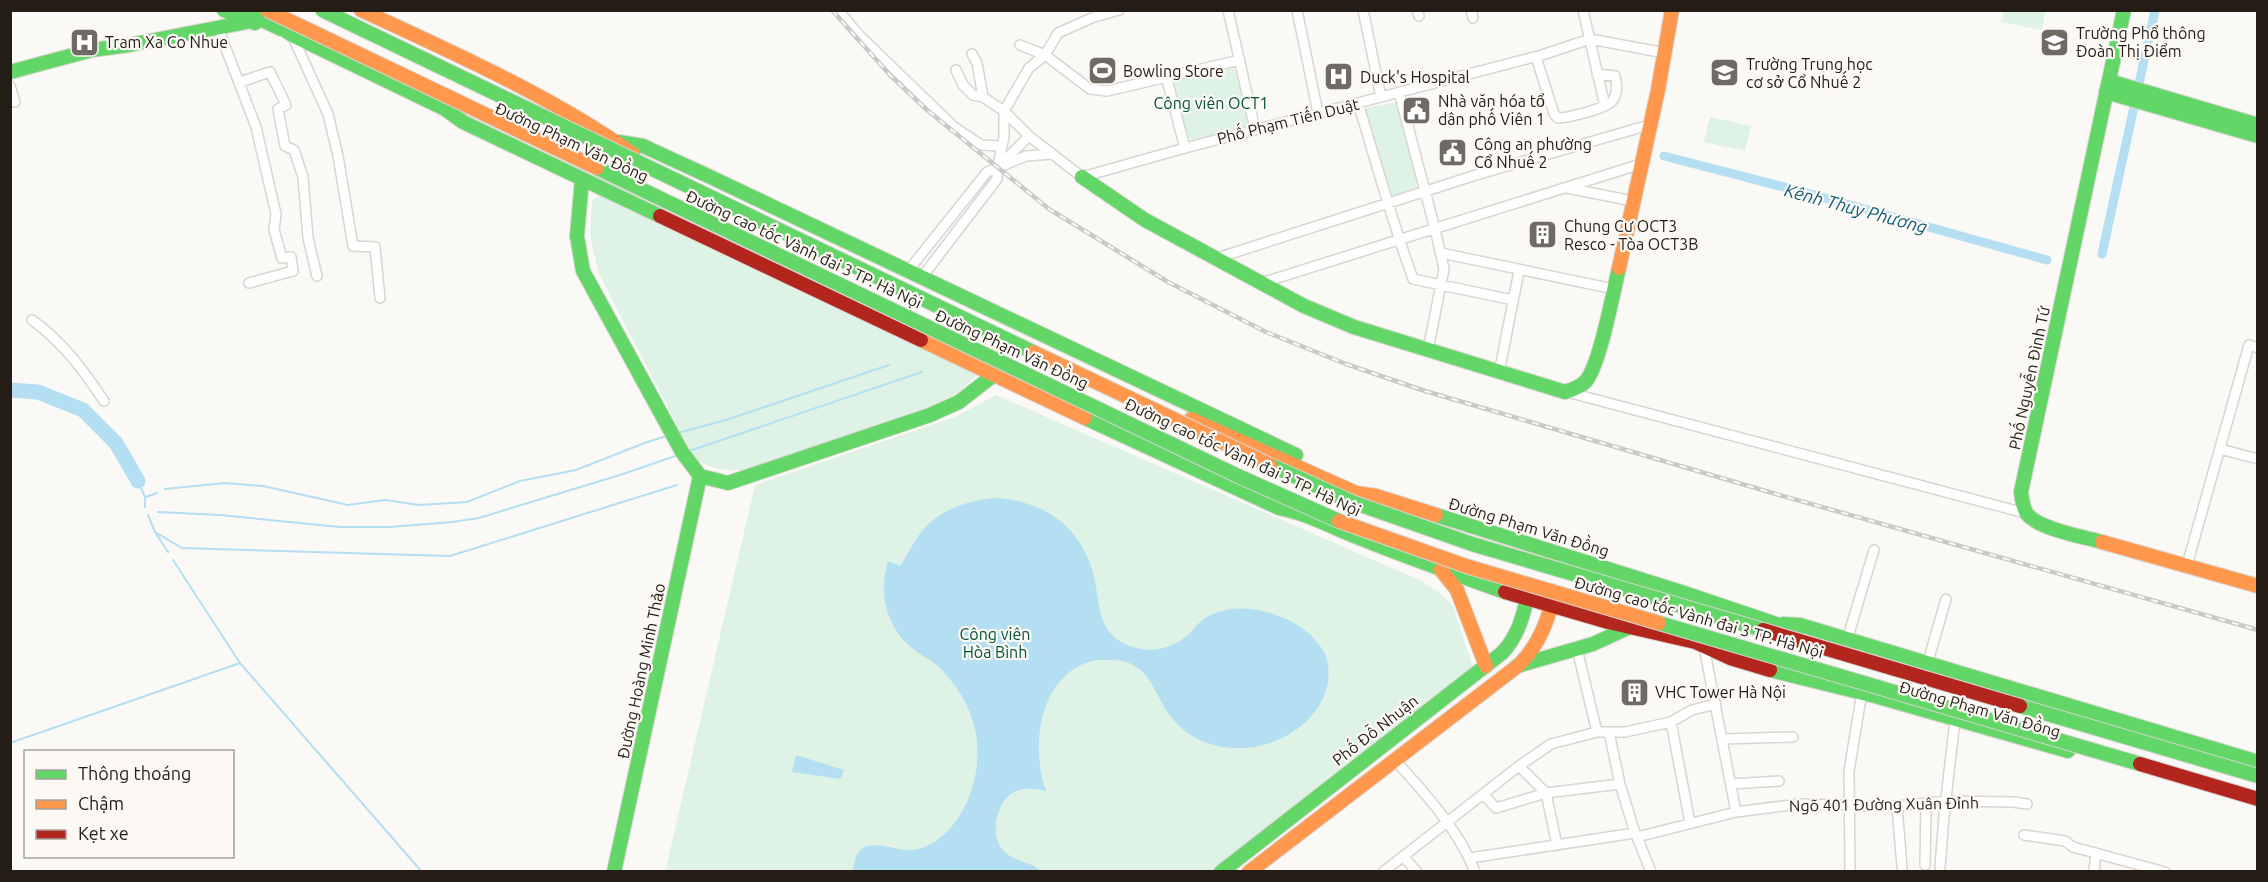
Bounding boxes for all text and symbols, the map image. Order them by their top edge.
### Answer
place label: Trường Phổ thông Đoàn Thị Điểm [2076,24,2206,60]
hospital icon: Tram Xa Co Nhue [68,26,100,58]
school or university icon: Trường Phổ thông Đoàn Thị Điểm [2039,26,2071,58]
place label: Tram Xa Co Nhue [105,33,228,51]
sports icon: Bowling Store [1086,55,1118,87]
place label: Trường Trung học cơ sở Cổ Nhuế 2 [1746,55,1873,91]
school or university icon: Trường Trung học cơ sở Cổ Nhuế 2 [1709,57,1741,89]
hospital icon: Duck's Hospital [1323,61,1355,93]
place label: Bowling Store [1123,62,1224,80]
place label: Duck's Hospital [1360,68,1470,86]
street label: Phố Phạm Tiến Duật [1214,92,1362,147]
place label: Nhà văn hóa tổ dân phố Viên 1 [1438,92,1545,128]
park label: Công viên OCT1 [1154,94,1268,112]
public building icon: Nhà văn hóa tổ dân phố Viên 1 [1401,94,1433,126]
street label: Đường Phạm Văn Đồng [493,96,653,185]
place label: Công an phường Cổ Nhuế 2 [1474,135,1592,171]
public building icon: Công an phường Cổ Nhuế 2 [1437,137,1469,169]
water label: Kênh Thuỵ Phương [1782,179,1930,237]
street label: Đường cao tốc Vành đai 3 TP. Hà Nội [683,184,926,312]
place label: Chung Cư OCT3 Resco - Tòa OCT3B [1564,217,1698,253]
building icon: Chung Cư OCT3 Resco - Tòa OCT3B [1527,219,1559,251]
street label: Đường Phạm Văn Đồng [933,303,1093,392]
street label: Phố Nguyễn Đình Tứ [2002,304,2053,451]
street label: Đường cao tốc Vành đai 3 TP. Hà Nội [1122,392,1365,520]
street label: Đường Phạm Văn Đồng [1447,491,1612,560]
street label: Đường cao tốc Vành đai 3 TP. Hà Nội [1572,570,1826,661]
street label: Đường Hoàng Minh Thảo [614,582,668,760]
park label: Công viên Hòa Bình [960,625,1030,661]
street label: Đường Phạm Văn Đồng [1897,675,2064,741]
building icon: VHC Tower Hà Nội [1618,676,1650,708]
place label: VHC Tower Hà Nội [1655,683,1786,701]
street label: Phố Đỗ Nhuận [1327,689,1421,769]
legend [24,750,234,858]
text: Thông thoáng [78,763,191,783]
text: Chậm [78,793,124,813]
street label: Ngõ 401 Đường Xuân Đỉnh [1789,793,1979,815]
text: Kẹt xe [78,823,129,843]

